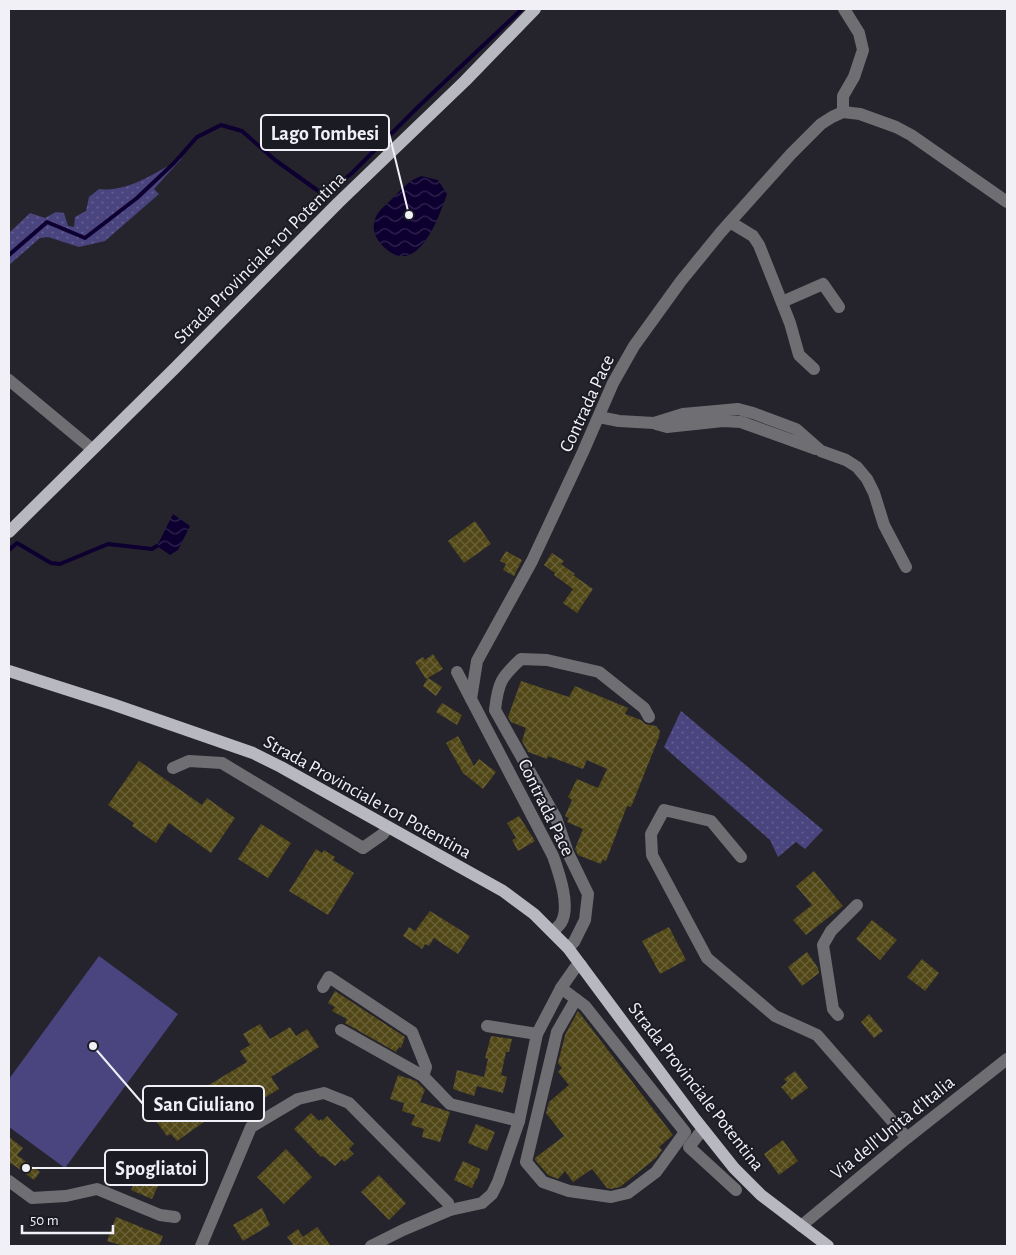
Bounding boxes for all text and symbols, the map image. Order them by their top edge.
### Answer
callout: Lago Tombesi [261,115,389,150]
text: Lago Tombesi [271,124,379,144]
street label: Strada Provinciale 101 Potentina [171,168,350,348]
street label: Contrada Pace [557,352,618,455]
street label: Strada Provinciale 101 Potentina [260,732,475,863]
street label: Contrada Pace [514,756,577,859]
street label: Strada Provinciale Potentina [624,999,767,1175]
street label: Via dell'Unità d'Italia [827,1072,959,1184]
callout: San Giuliano [143,1086,264,1121]
text: San Giuliano [154,1095,255,1115]
callout: Spogliatoi [105,1150,207,1185]
text: Spogliatoi [115,1159,197,1179]
scale bar [22,1202,114,1234]
text: 50 m [30,1213,59,1228]

